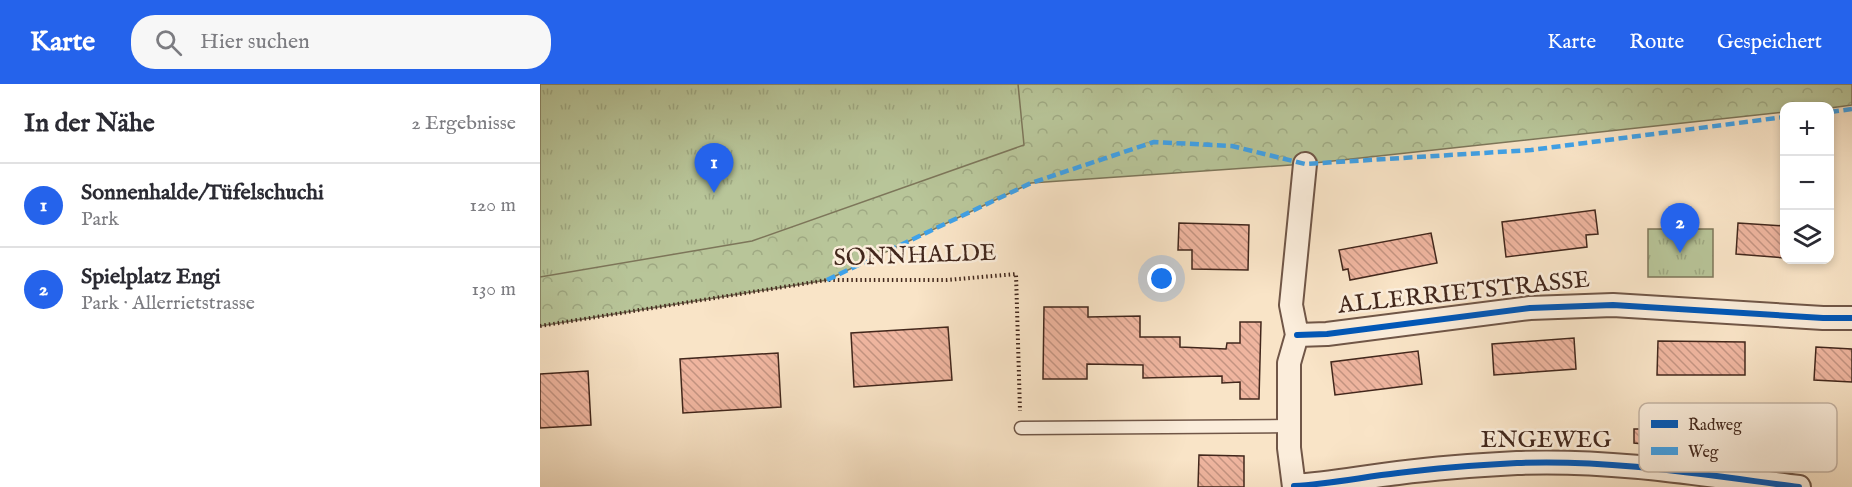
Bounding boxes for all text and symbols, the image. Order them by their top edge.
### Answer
search box [131,15,551,69]
text: Karte [30,25,95,60]
icon: search [152,26,185,59]
text: Hier suchen [200,28,310,56]
text: Karte [1547,29,1596,56]
text: Route [1629,29,1684,56]
text: Gespeichert [1717,29,1822,56]
map controls [1780,102,1834,264]
button: + [1780,102,1834,156]
text: In der Nähe [24,107,155,140]
text: 2 Ergebnisse [411,111,516,136]
pin: 1 [694,144,734,193]
button: − [1780,156,1834,210]
text: Sonnenhalde/Tüfelschuchi [81,179,324,207]
text: 1 [40,193,47,218]
text: 120 m [470,193,516,218]
pin: 2 [1660,204,1700,253]
text: Park [81,207,119,232]
button: layers [1780,210,1834,264]
street label: SONNHALDE [833,238,997,274]
text: Spielplatz Engi [81,263,221,291]
your location [1147,264,1176,293]
street label: ALLERRIETSTRASSE [1336,264,1591,322]
text: 2 [39,277,48,302]
text: 130 m [471,277,516,302]
text: Park · Allerrietstrasse [81,291,255,316]
legend [1639,403,1837,472]
text: Radweg [1688,416,1742,436]
street label: ENGEWEG [1480,425,1612,456]
text: Weg [1688,443,1719,463]

